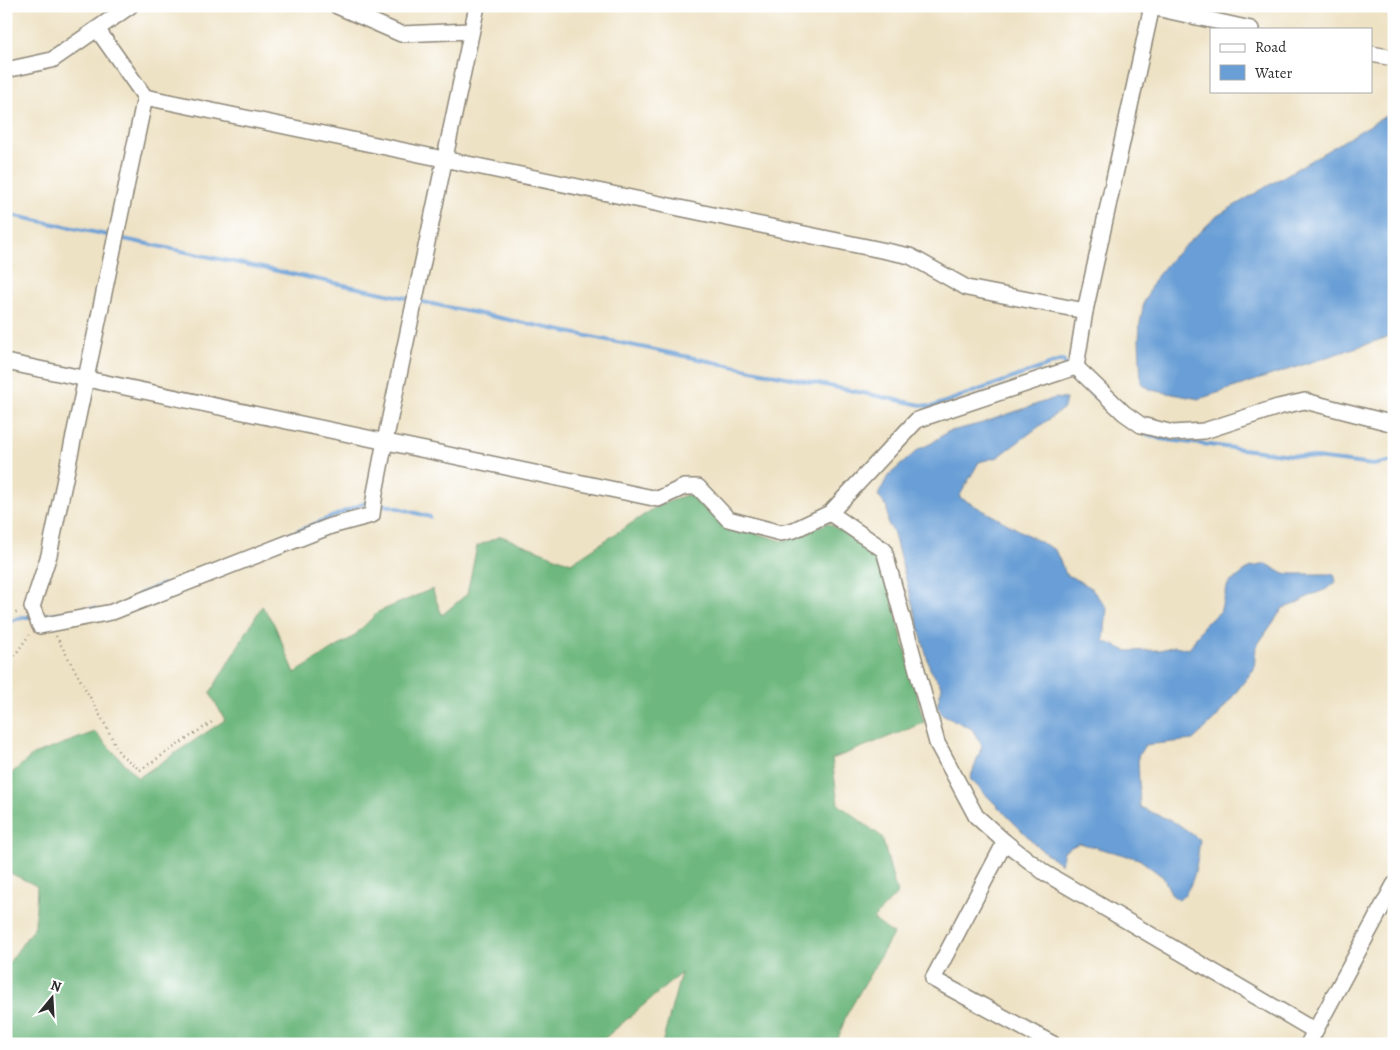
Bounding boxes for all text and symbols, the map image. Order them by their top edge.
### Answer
legend [1210,28,1372,92]
text: Road [1255,37,1287,57]
text: Water [1254,63,1292,83]
north arrow [28,972,78,1022]
text: N [48,976,64,997]

